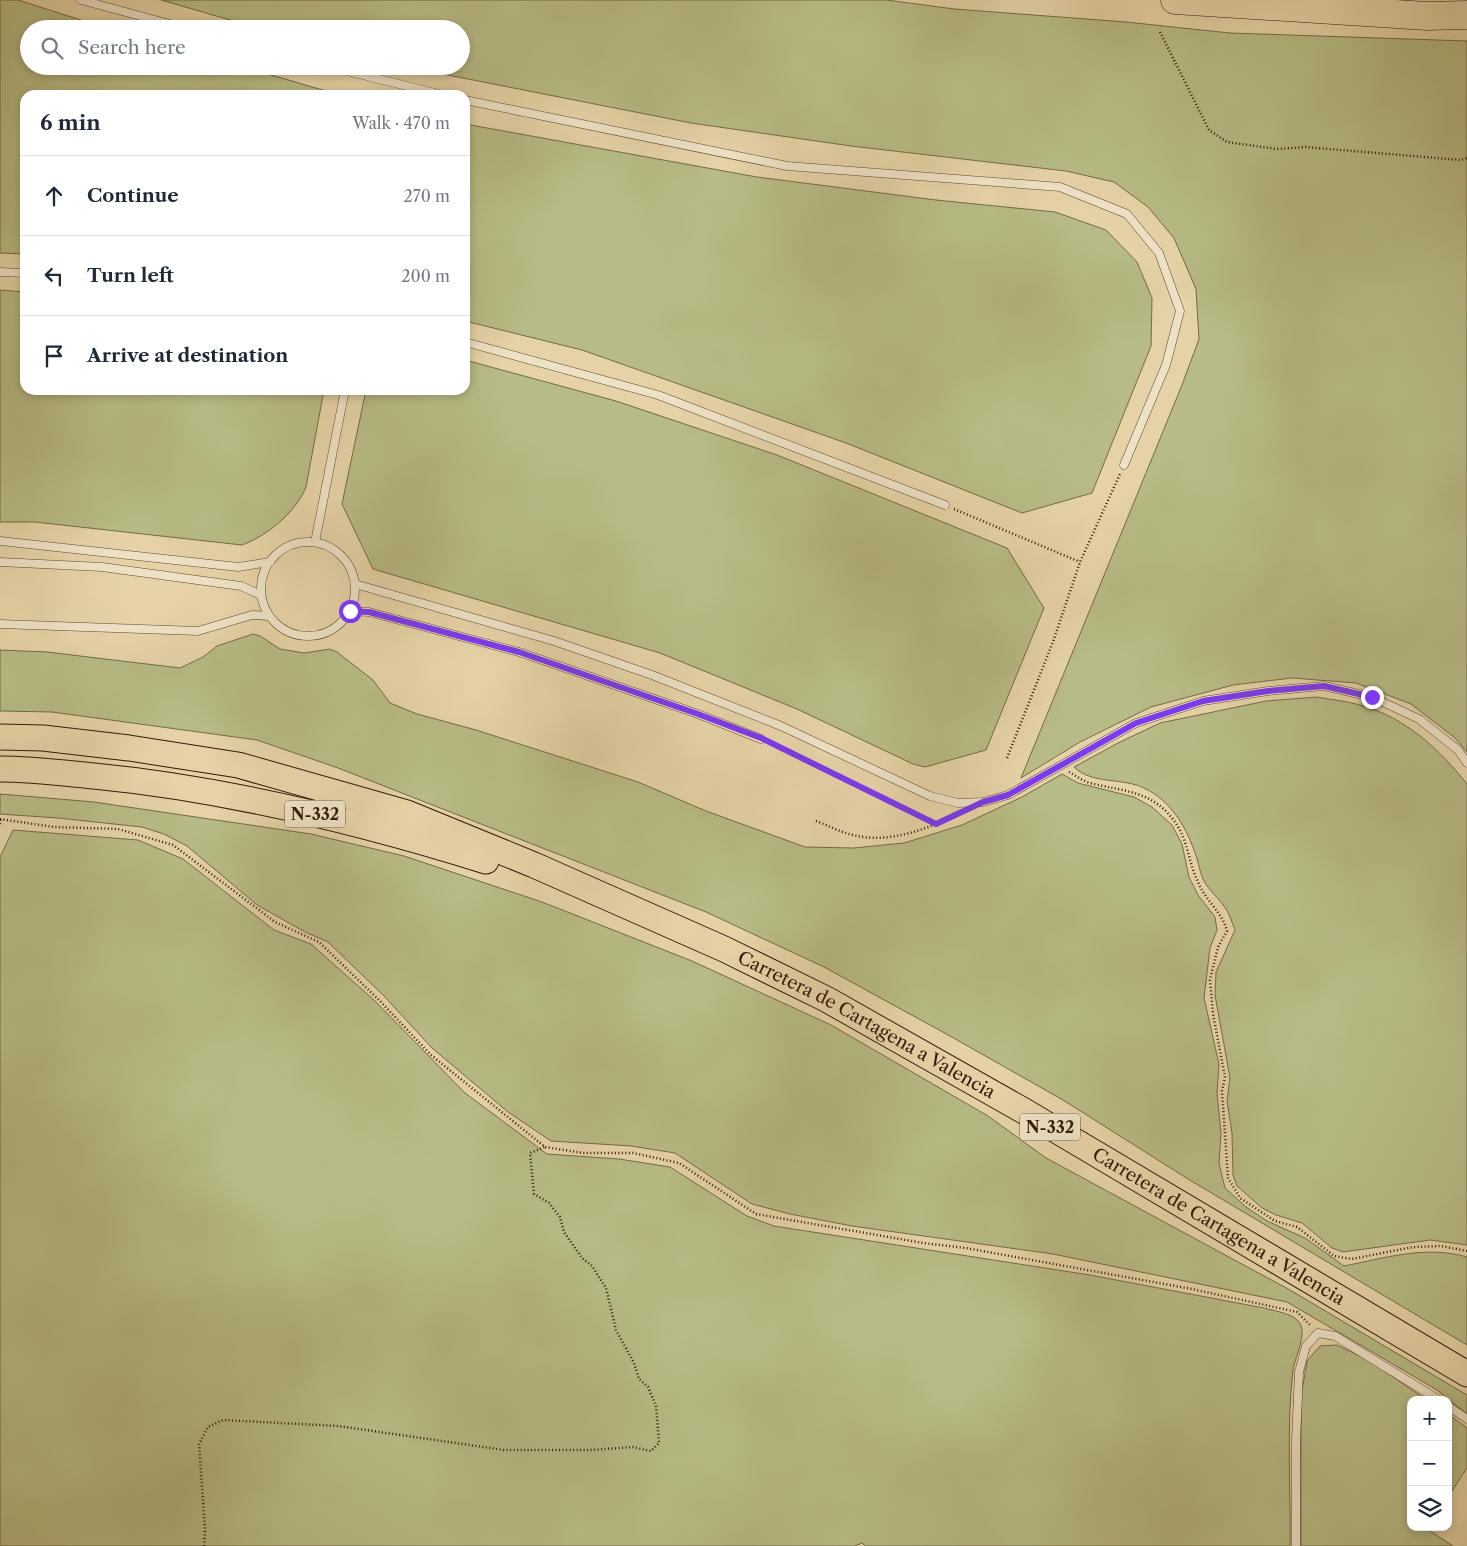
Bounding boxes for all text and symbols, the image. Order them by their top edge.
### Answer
search box [20,20,470,75]
icon: search [38,34,66,62]
text: Search here [78,36,186,59]
text: 6 min [40,110,101,135]
text: Walk · 470 m [352,113,450,133]
icon: ahead [40,182,68,210]
text: Continue [87,184,179,207]
text: 270 m [404,186,450,206]
icon: left [40,262,68,290]
text: Turn left [87,264,174,287]
text: 200 m [401,266,450,286]
icon: arrive [40,342,68,370]
text: Arrive at destination [87,344,288,367]
route start [339,600,362,623]
route end [1361,686,1384,709]
road number: N-332 [285,801,345,828]
street label: Carretera de Cartagena a Valencia [734,946,999,1104]
road number: N-332 [1020,1114,1080,1140]
street label: Carretera de Cartagena a Valencia [1089,1143,1349,1310]
map controls [1407,1396,1452,1531]
button: + [1407,1396,1452,1441]
button: − [1407,1441,1452,1486]
button: layers [1407,1486,1452,1531]

